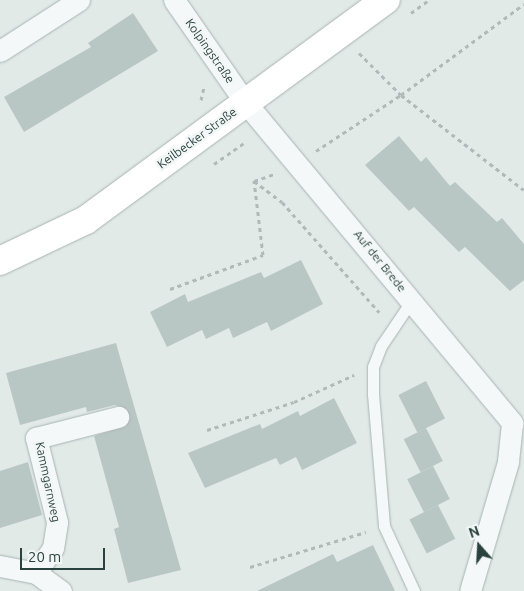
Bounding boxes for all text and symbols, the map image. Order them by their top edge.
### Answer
street label: Kolpingstraße [182,16,238,86]
street label: Keilbecker Straße [155,104,239,172]
street label: Auf der Brede [351,227,409,295]
street label: Kammgarnweg [32,441,64,523]
north arrow [454,521,504,571]
text: N [467,523,482,541]
scale bar [22,538,108,570]
text: 20 m [28,548,61,565]

